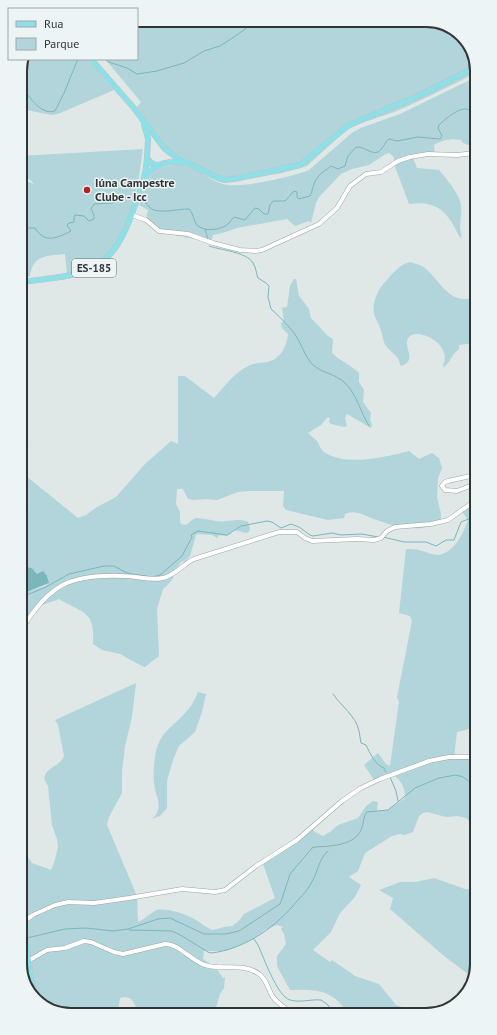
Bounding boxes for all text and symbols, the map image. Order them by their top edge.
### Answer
legend [8,8,138,60]
text: Rua [44,16,63,31]
text: Parque [44,36,79,51]
place label: Iúna Campestre Clube - Icc [95,175,175,204]
marker: Iúna Campestre Clube - Icc [82,185,92,195]
road number: ES-185 [72,259,116,277]

